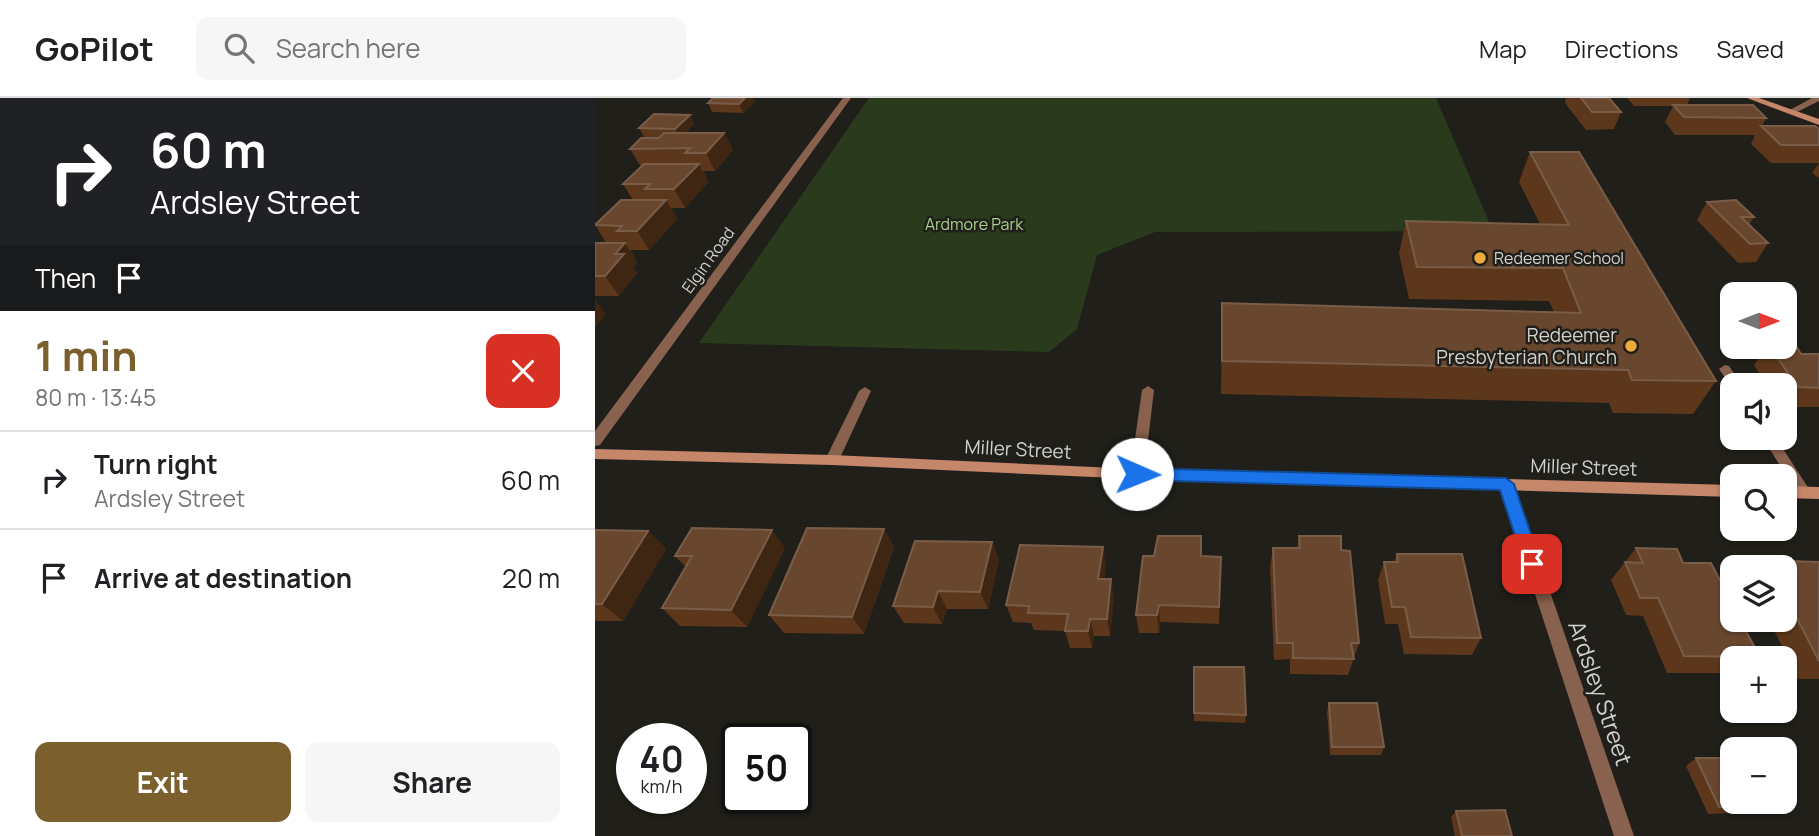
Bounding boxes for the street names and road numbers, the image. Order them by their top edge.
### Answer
street label: Elgin Road [677,223,739,297]
street label: Miller Street [964,433,1072,465]
street label: Miller Street [1530,452,1638,482]
street label: Ardsley Street [1561,616,1641,769]

